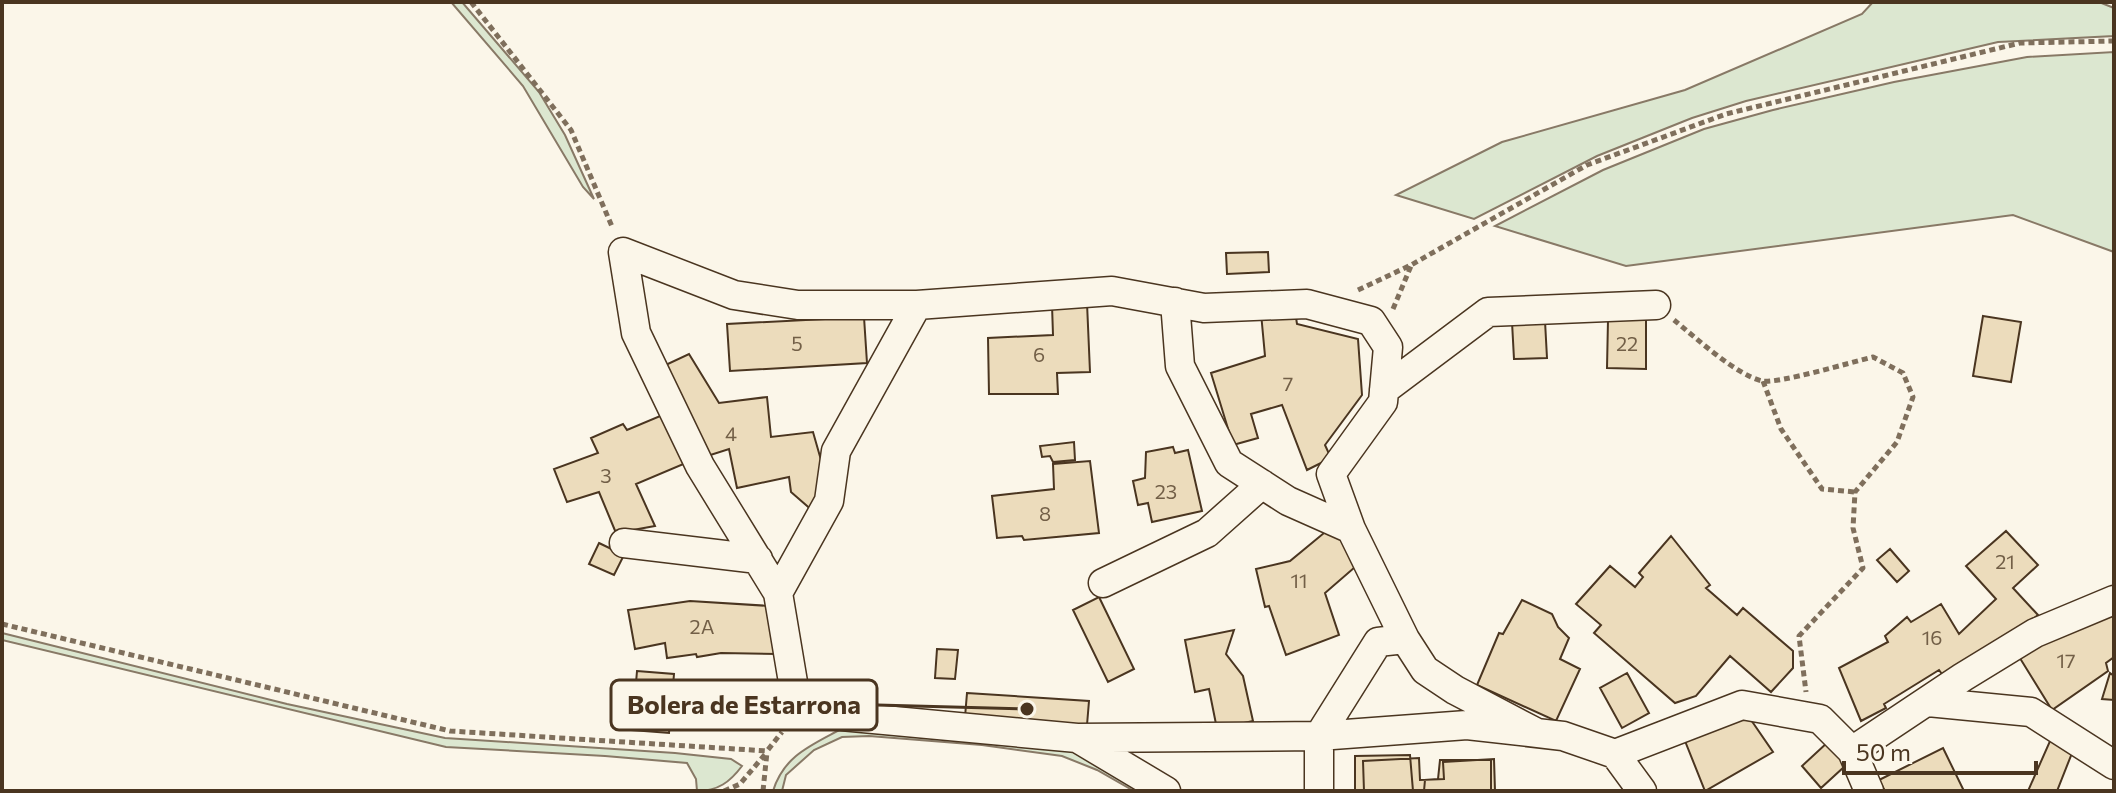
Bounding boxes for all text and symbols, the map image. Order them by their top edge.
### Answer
house number: 5 [791,331,803,355]
house number: 22 [1616,331,1638,355]
house number: 6 [1033,342,1045,366]
house number: 7 [1283,371,1293,395]
house number: 4 [725,421,737,445]
house number: 3 [600,463,612,487]
house number: 23 [1155,479,1177,503]
house number: 8 [1039,501,1051,525]
house number: 21 [1995,549,2015,573]
house number: 11 [1290,568,1308,592]
house number: 2A [690,614,715,638]
house number: 16 [1922,625,1942,649]
house number: 17 [2056,648,2076,672]
callout: Bolera de Estarrona [611,680,877,730]
text: Bolera de Estarrona [627,688,861,719]
scale bar [1844,725,2036,775]
text: 50 m [1856,737,1911,766]

